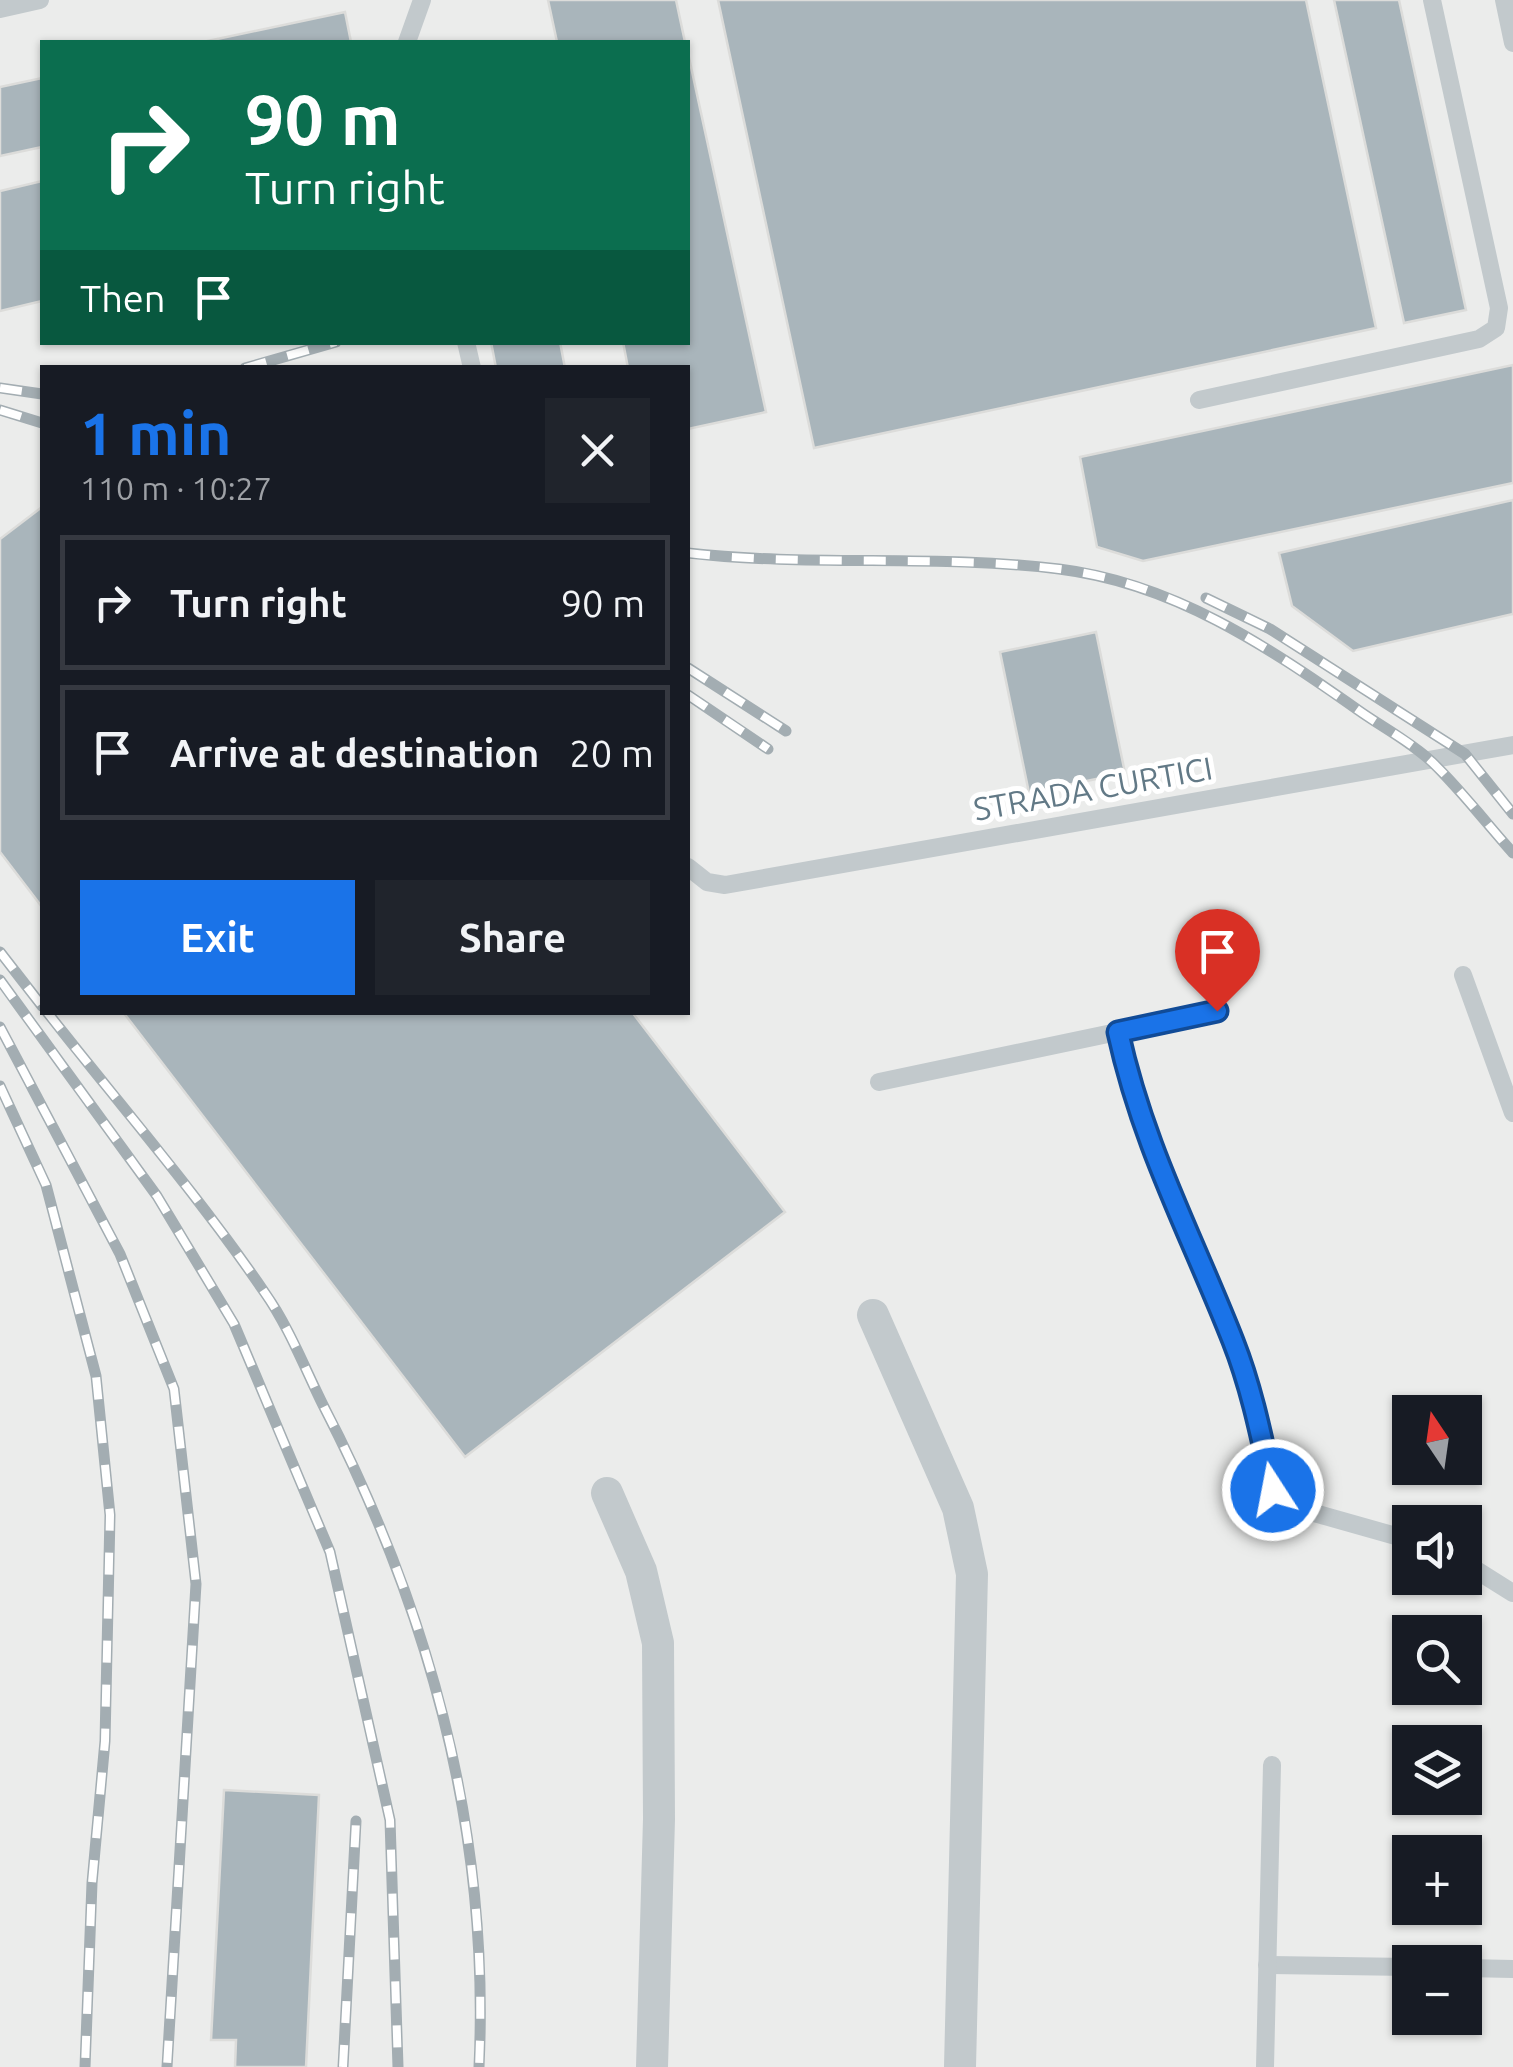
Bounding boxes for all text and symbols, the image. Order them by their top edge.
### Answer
icon: right [80,80,210,210]
text: 90 m [245,80,401,158]
text: Turn right [245,162,445,213]
icon: arrive [186,270,241,325]
text: Then [80,277,166,319]
button: close [545,398,650,503]
text: 1 min [80,399,232,466]
text: 110 m · 10:27 [80,470,272,506]
icon: right [85,575,140,630]
text: Turn right [170,582,347,624]
text: 90 m [561,582,645,624]
icon: arrive [85,725,140,780]
text: Arrive at destination [170,732,539,774]
text: 20 m [569,732,654,774]
street label: STRADA CURTICI [971,749,1215,827]
button: Exit [80,880,355,995]
button: Share [375,880,650,995]
pin [1175,909,1260,1012]
icon: arrive [1190,924,1245,979]
north arrow [1392,1395,1482,1485]
map controls [1392,1395,1482,2035]
position arrow [1221,1438,1325,1542]
button: sound [1392,1505,1482,1595]
button: search [1392,1615,1482,1705]
button: layers [1392,1725,1482,1815]
button: + [1392,1835,1482,1925]
button: − [1392,1945,1482,2035]

